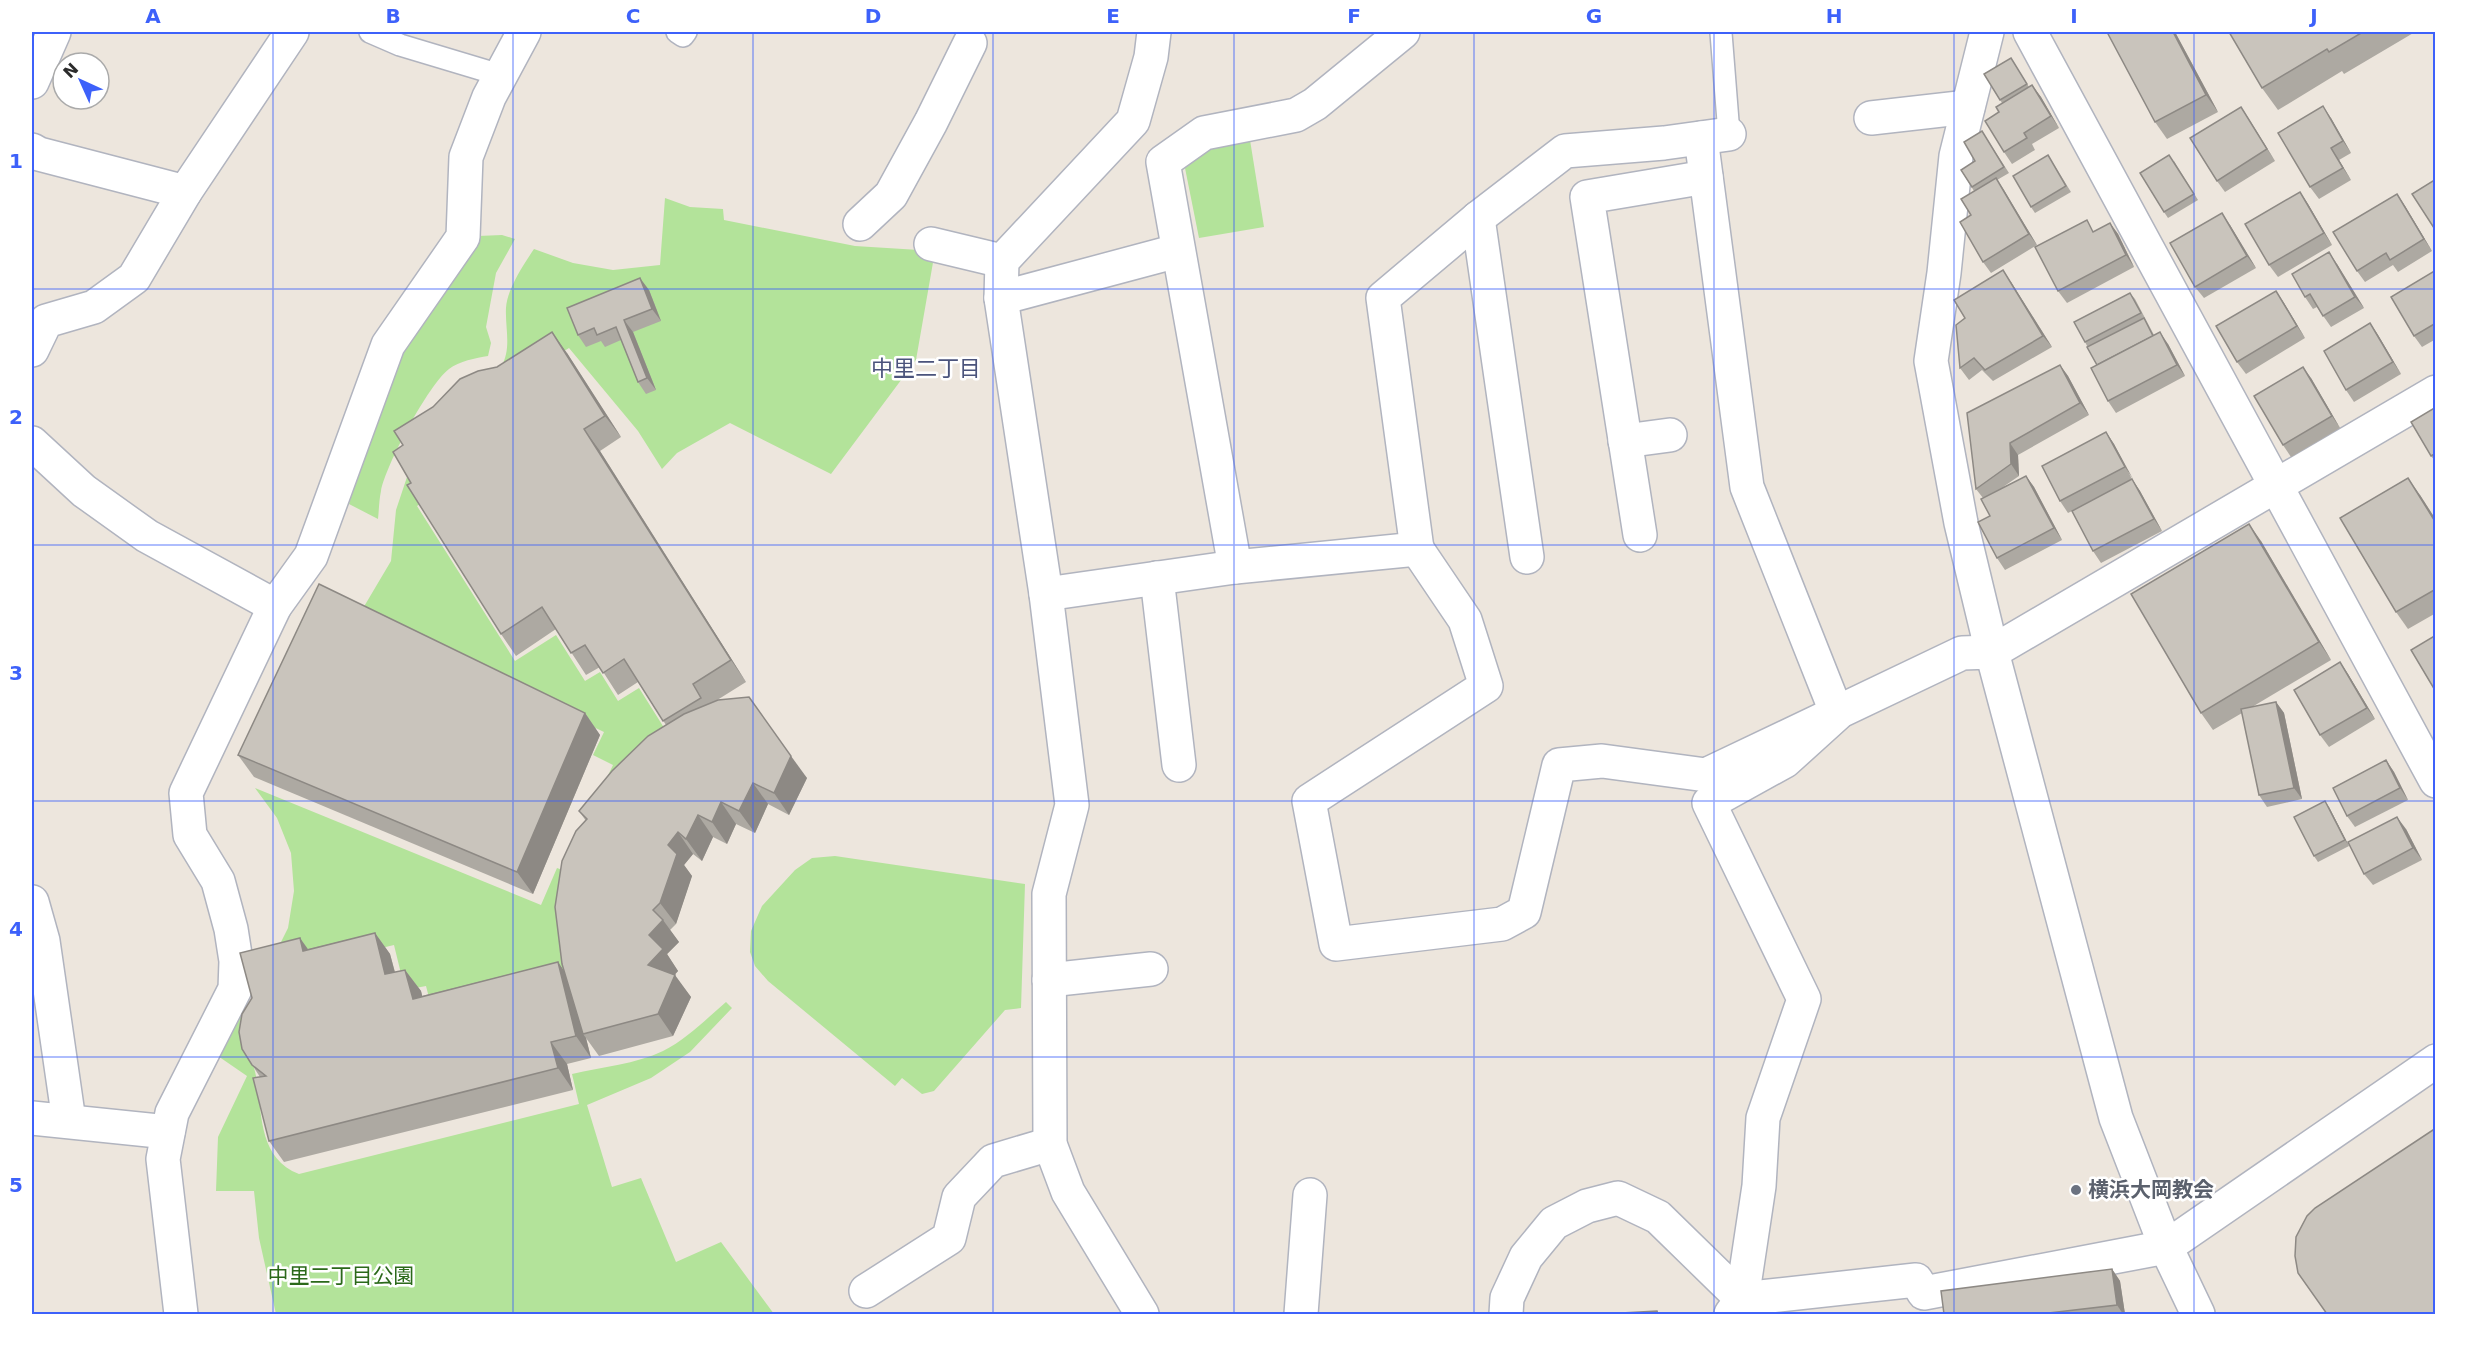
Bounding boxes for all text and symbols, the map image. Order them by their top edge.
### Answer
text: A [145,4,161,28]
text: B [385,4,401,28]
text: C [626,4,640,28]
text: D [865,4,881,28]
text: E [1106,4,1120,28]
text: F [1347,4,1361,28]
text: G [1586,4,1602,28]
text: H [1826,4,1842,28]
text: I [2070,4,2078,28]
text: J [2308,4,2318,28]
north arrow [51,51,111,111]
text: N [59,59,82,82]
text: 1 [9,149,23,173]
district label: 中里二丁目 [871,356,981,381]
text: 2 [9,405,23,429]
text: 3 [9,661,23,685]
text: 4 [9,917,23,941]
text: 5 [9,1173,23,1197]
place label: 横浜大岡教会 [2088,1178,2214,1202]
marker: 横浜大岡教会 [2069,1183,2083,1197]
park label: 中里二丁目公園 [268,1264,415,1288]

